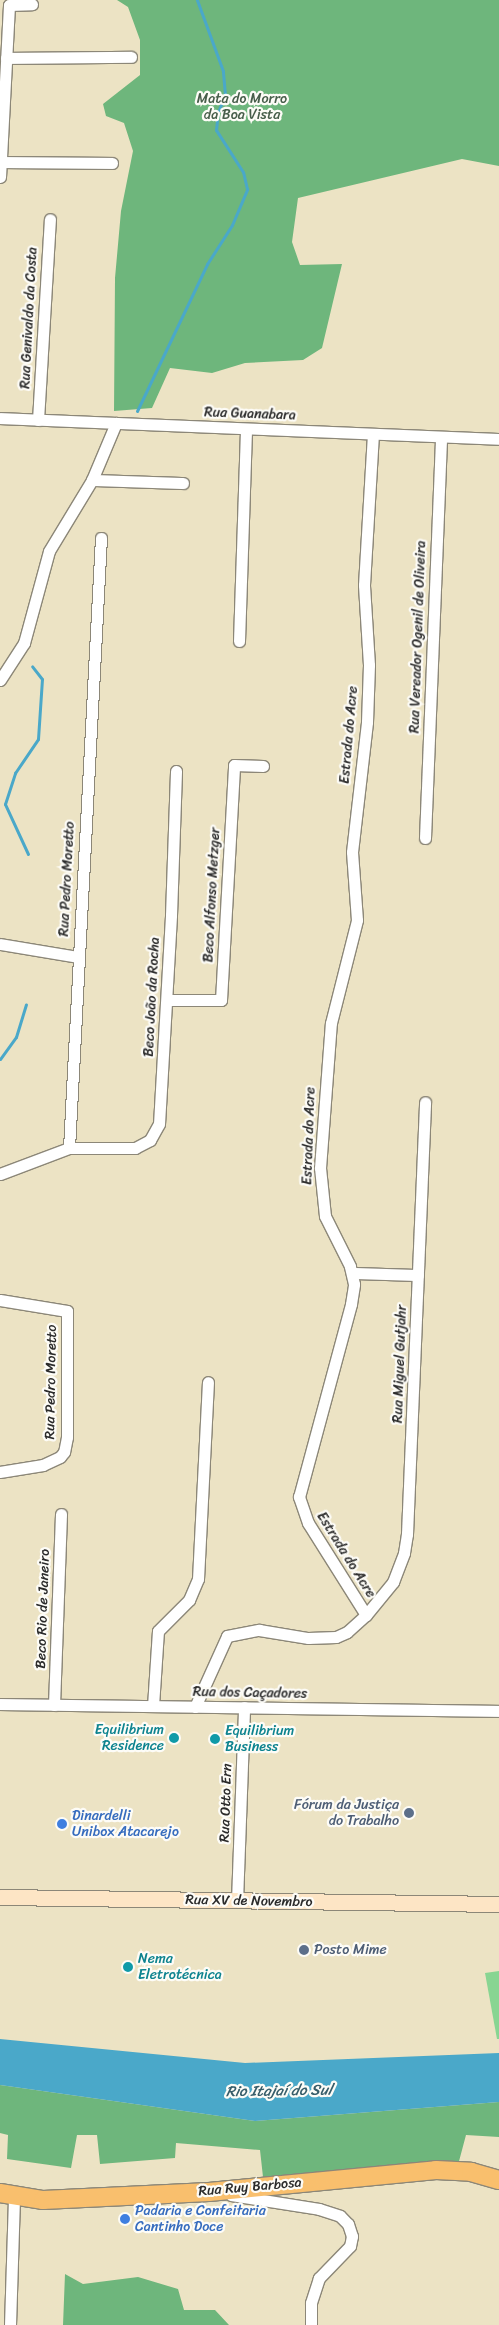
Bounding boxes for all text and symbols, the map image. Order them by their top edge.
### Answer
park label: Mata do Morro da Boa Vista [197,91,287,124]
street label: Rua Genivaldo da Costa [17,246,41,390]
street label: Rua Guanabara [204,404,296,424]
street label: Rua Vereador Ogenil de Oliveira [406,540,430,734]
street label: Estrada do Acre [336,685,362,785]
street label: Rua Pedro Moretto [56,821,78,937]
street label: Beco Alfonso Metzger [200,826,224,964]
street label: Beco João da Rocha [140,937,164,1057]
street label: Estrada do Acre [299,1087,319,1185]
street label: Rua Miguel Gutjahr [390,1305,410,1423]
street label: Rua Pedro Moretto [42,1324,60,1440]
street label: Estrada do Acre [313,1509,379,1601]
street label: Beco Rio de Janeiro [33,1549,53,1669]
street label: Rua dos Caçadores [193,1684,307,1702]
place label: Equilibrium Residence [95,1722,164,1754]
place label: Equilibrium Business [225,1723,294,1755]
marker: Equilibrium Residence [168,1732,180,1744]
marker: Equilibrium Business [209,1733,221,1745]
street label: Rua Otto Ern [216,1763,236,1843]
place label: Fórum da Justiça do Trabalho [294,1797,399,1830]
marker: Fórum da Justiça do Trabalho [403,1807,415,1819]
place label: Dinardelli Unibox Atacarejo [72,1808,179,1840]
marker: Dinardelli Unibox Atacarejo [56,1818,68,1830]
street label: Rua XV de Novembro [185,1891,313,1911]
place label: Posto Mime [314,1942,386,1958]
marker: Posto Mime [298,1944,310,1956]
place label: Nema Eletrotécnica [138,1951,222,1984]
marker: Nema Eletrotécnica [122,1961,134,1973]
water label: Rio Itajaí do Sul [226,2081,332,2101]
street label: Rua Ruy Barbosa [198,2174,302,2200]
place label: Padaria e Confeitaria Cantinho Doce [135,2203,266,2236]
marker: Padaria e Confeitaria Cantinho Doce [119,2213,131,2225]

